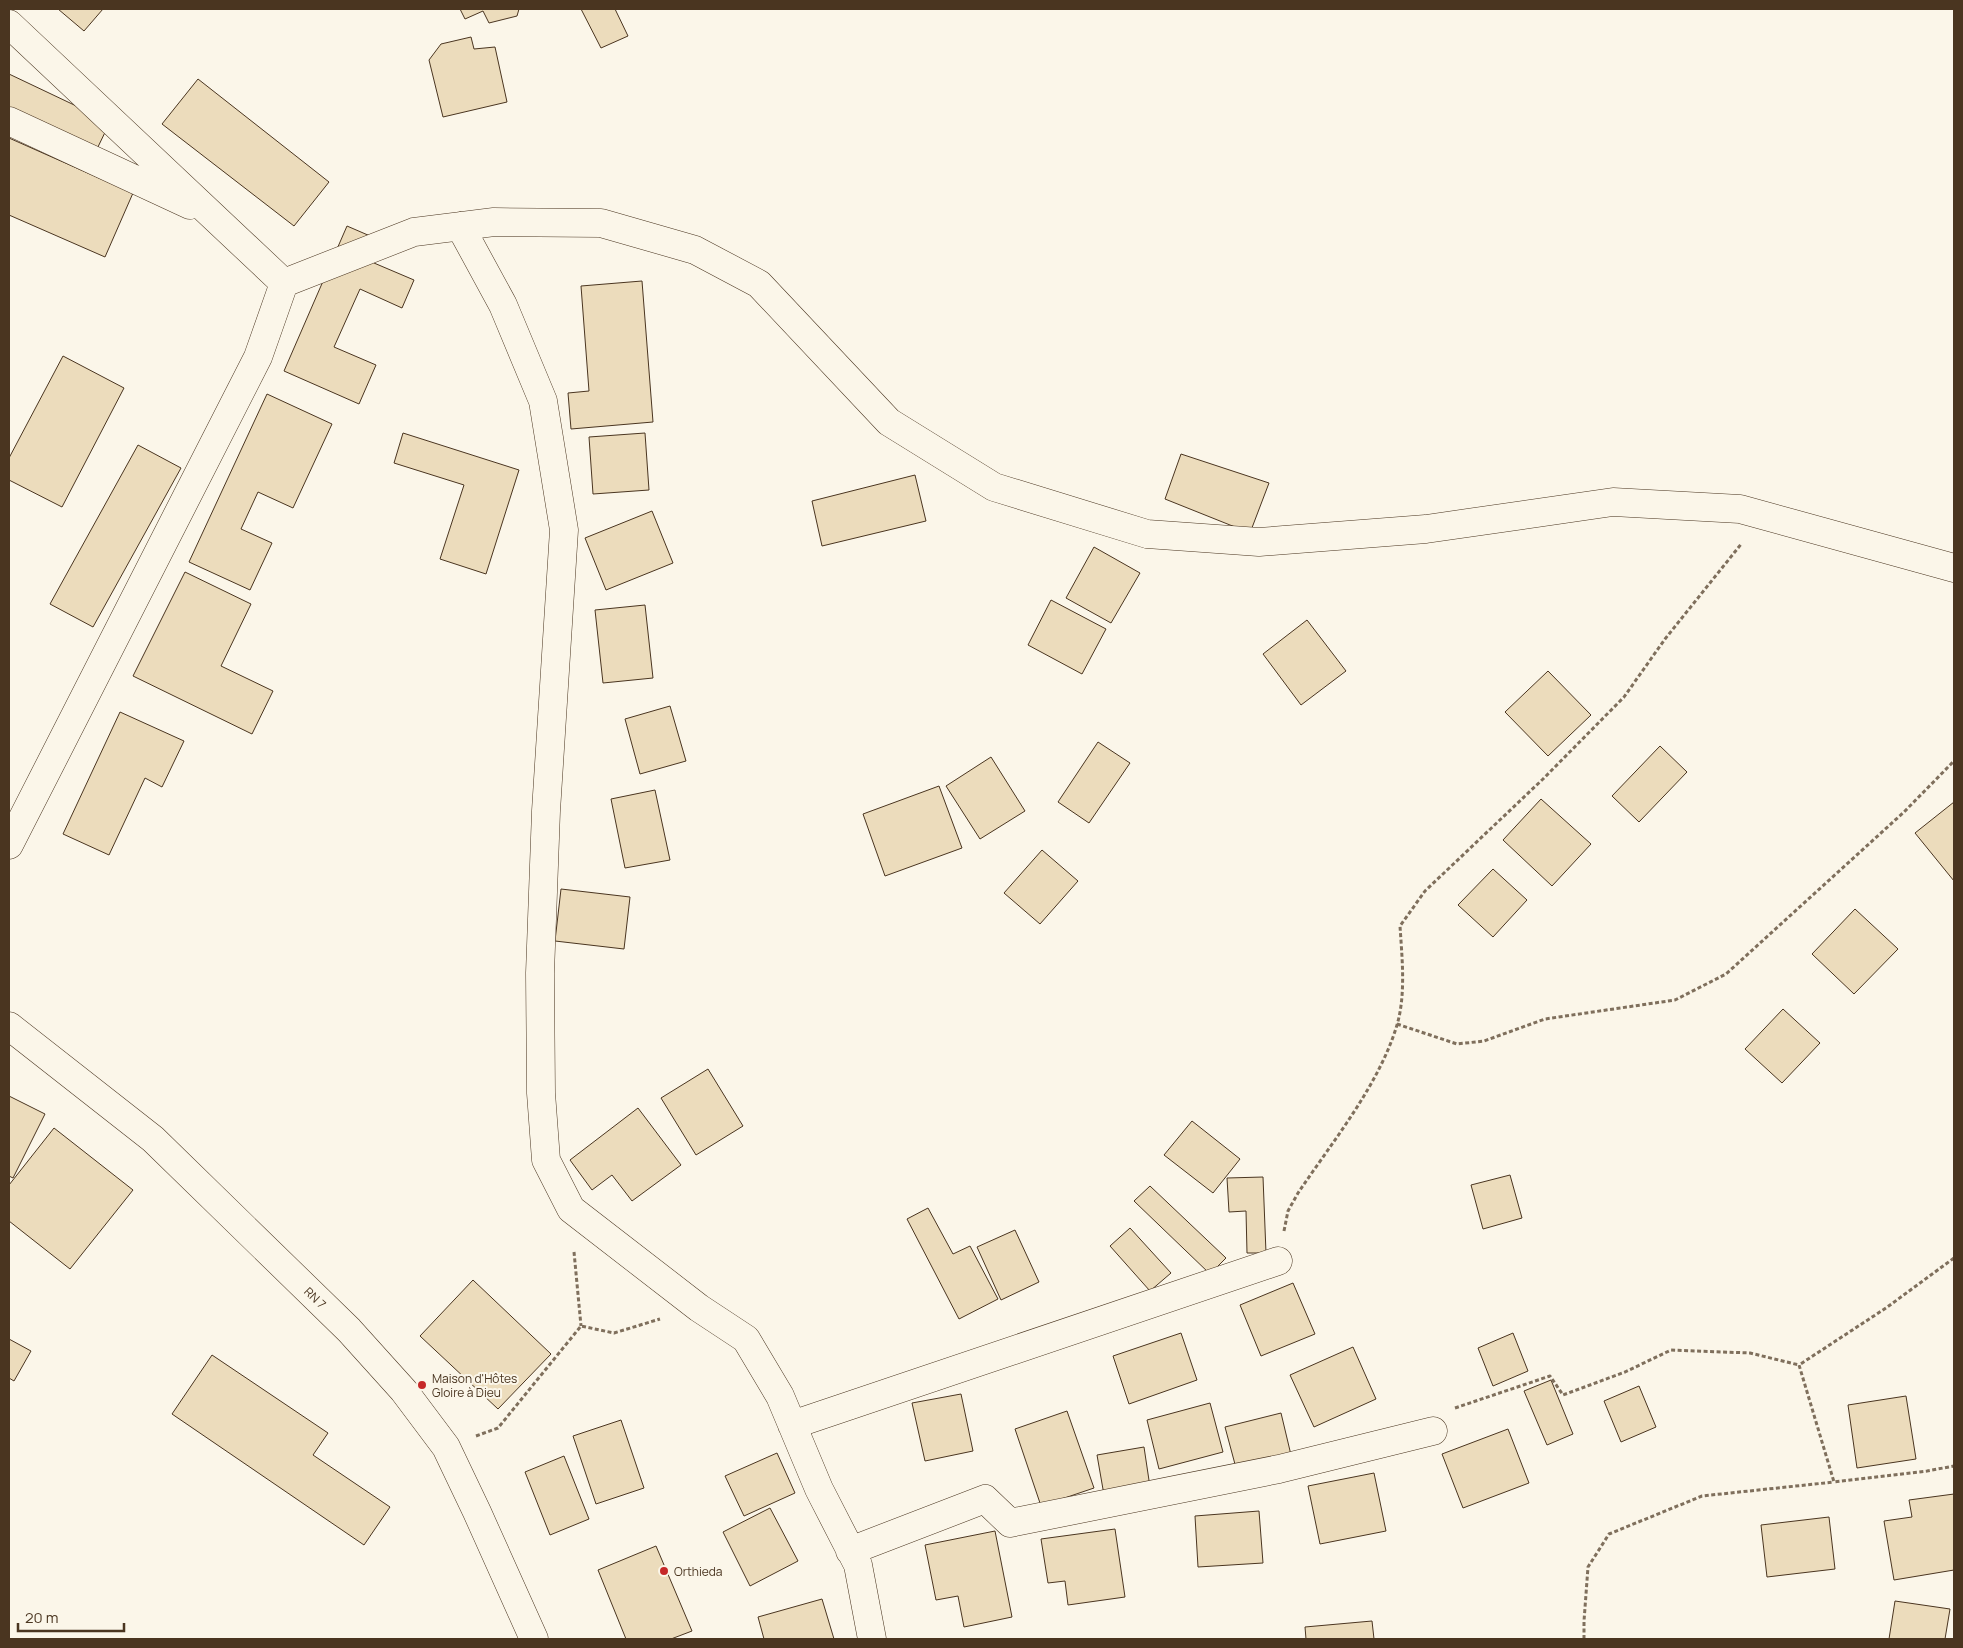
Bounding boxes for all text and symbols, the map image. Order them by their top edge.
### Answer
street label: RN 7 [301,1283,330,1312]
place label: Maison d'Hôtes Gloire à Dieu [432,1370,517,1401]
marker: Maison d'Hôtes Gloire à Dieu [416,1379,428,1391]
place label: Orthieda [674,1563,723,1580]
marker: Orthieda [658,1565,670,1577]
scale bar [18,1600,124,1632]
text: 20 m [25,1607,58,1628]

